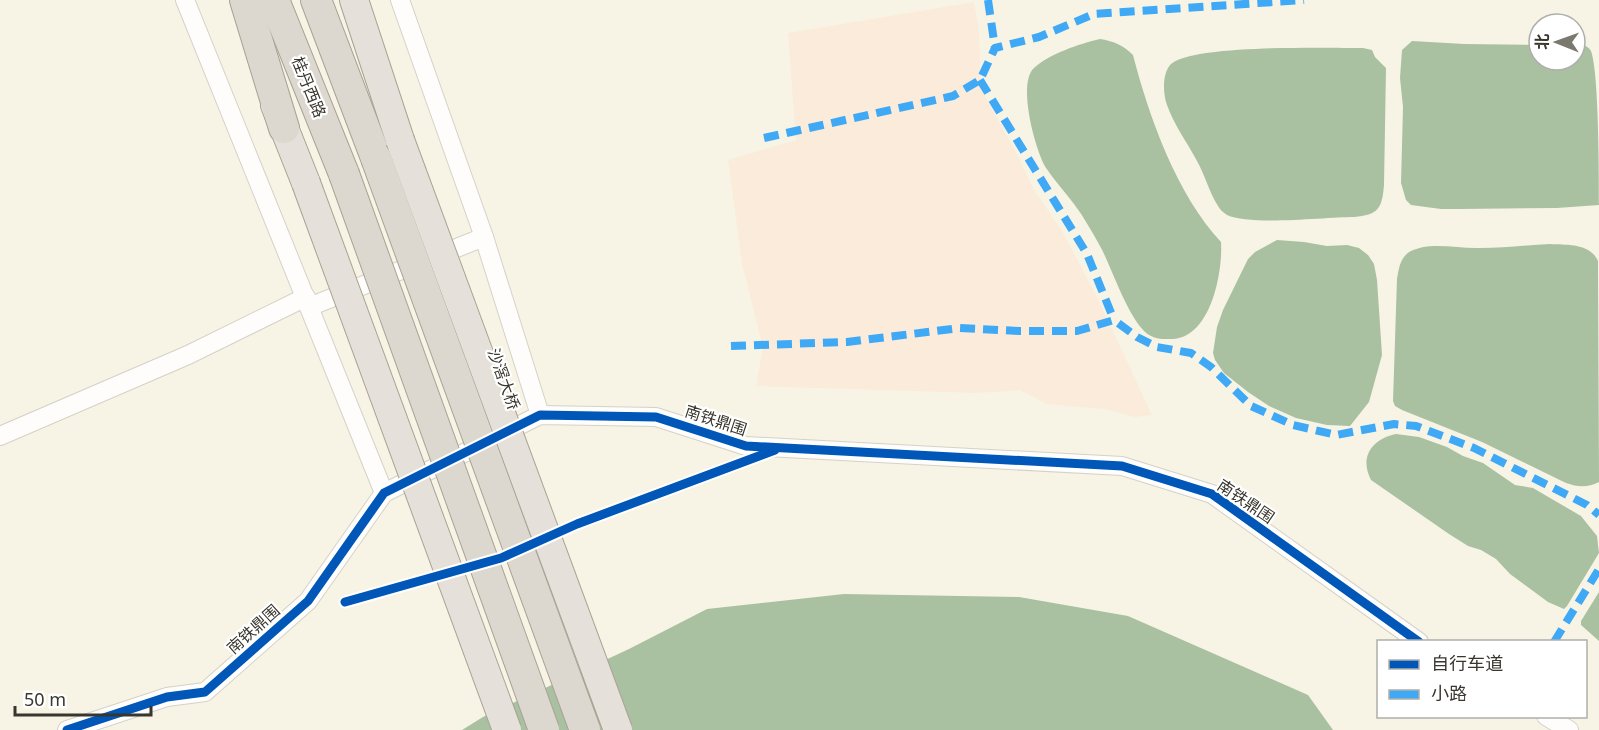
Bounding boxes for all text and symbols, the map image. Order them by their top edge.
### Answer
north arrow [1527,12,1587,72]
text: 北 [1531,34,1553,50]
street label: 桂丹西路 [287,53,331,121]
street label: 沙滘大桥 [483,345,525,413]
street label: 南铁鼎围 [682,400,750,440]
street label: 南铁鼎围 [1213,474,1279,528]
street label: 南铁鼎围 [222,599,284,659]
legend [1377,640,1587,718]
text: 自行车道 [1431,651,1503,675]
scale bar [15,679,152,717]
text: 小路 [1431,681,1467,705]
text: 50 m [24,687,66,711]

